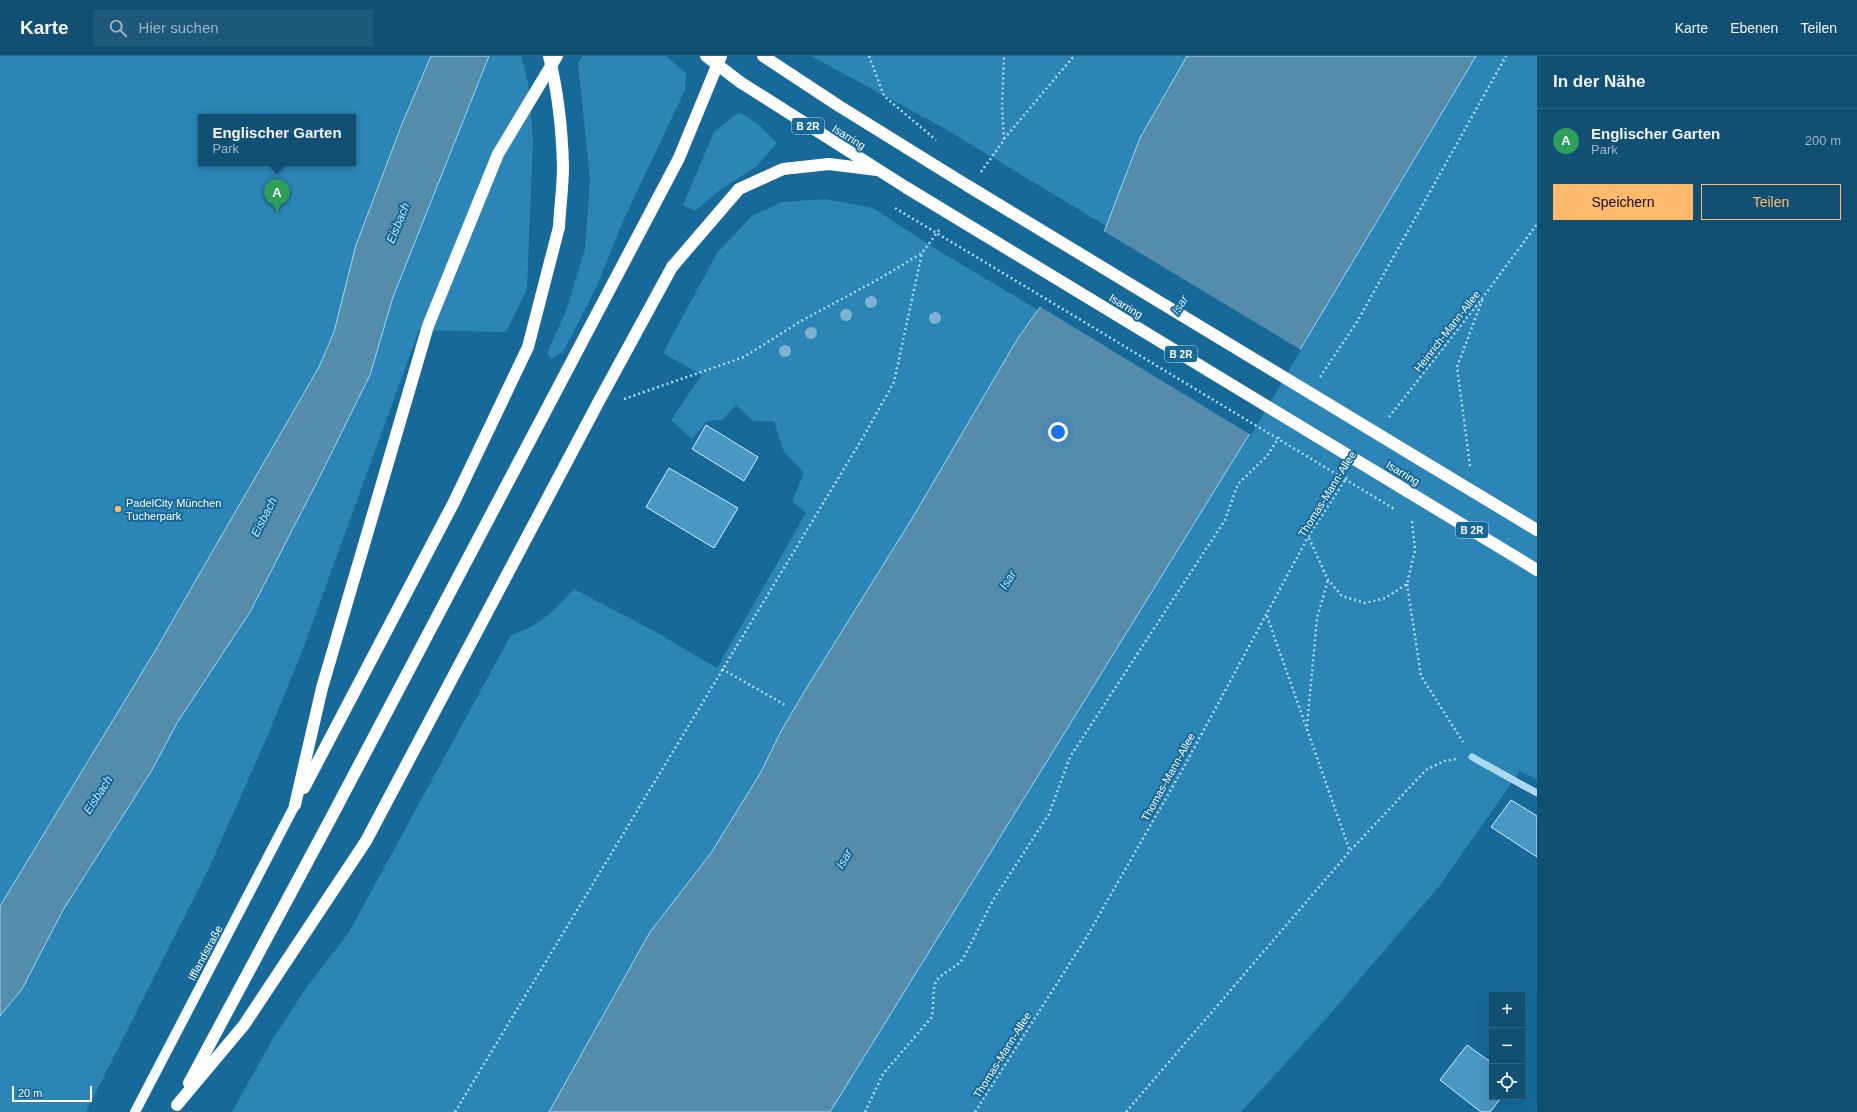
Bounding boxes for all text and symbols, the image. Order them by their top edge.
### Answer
search box [93,10,373,46]
text: Karte [20,17,69,38]
icon: search [107,17,129,39]
text: Hier suchen [139,19,219,36]
text: Karte [1675,20,1708,36]
text: Ebenen [1730,20,1778,36]
text: Teilen [1800,20,1837,36]
text: In der Nähe [1553,72,1646,91]
popup [198,114,356,166]
road number: B 2R [792,118,824,134]
street label: Isarring [830,122,868,152]
text: Englischer Garten [212,124,342,141]
text: Englischer Garten [1591,125,1720,142]
text: A [1561,133,1571,148]
text: 200 m [1805,133,1841,148]
text: Park [212,141,239,156]
text: Park [1591,142,1618,157]
pin: A [264,179,290,212]
button: Speichern [1553,184,1693,220]
button: Teilen [1701,184,1841,220]
water label: Eisbach [384,200,413,245]
street label: Heinrich-Mann-Allee [1412,288,1482,374]
street label: Isarring [1107,291,1145,321]
water label: Isar [1169,292,1192,317]
road number: B 2R [1165,346,1197,362]
your location [1048,422,1068,442]
street label: Thomas-Mann-Allee [1296,449,1358,539]
street label: Isarring [1384,458,1422,488]
water label: Eisbach [248,495,280,539]
place label: PadelCity München Tucherpark [126,497,221,522]
marker: PadelCity München Tucherpark [113,504,123,514]
road number: B 2R [1456,522,1488,538]
water label: Isar [997,567,1020,592]
street label: Thomas-Mann-Allee [1139,731,1197,823]
water label: Eisbach [81,773,116,817]
water label: Isar [833,846,856,871]
street label: Ifflandstraße [185,923,225,983]
map controls [1489,992,1525,1100]
button: + [1489,992,1525,1028]
street label: Thomas-Mann-Allee [971,1010,1033,1100]
button: − [1489,1028,1525,1064]
button: locate [1489,1064,1525,1100]
scale bar [12,1084,92,1103]
text: 20 m [18,1087,42,1099]

